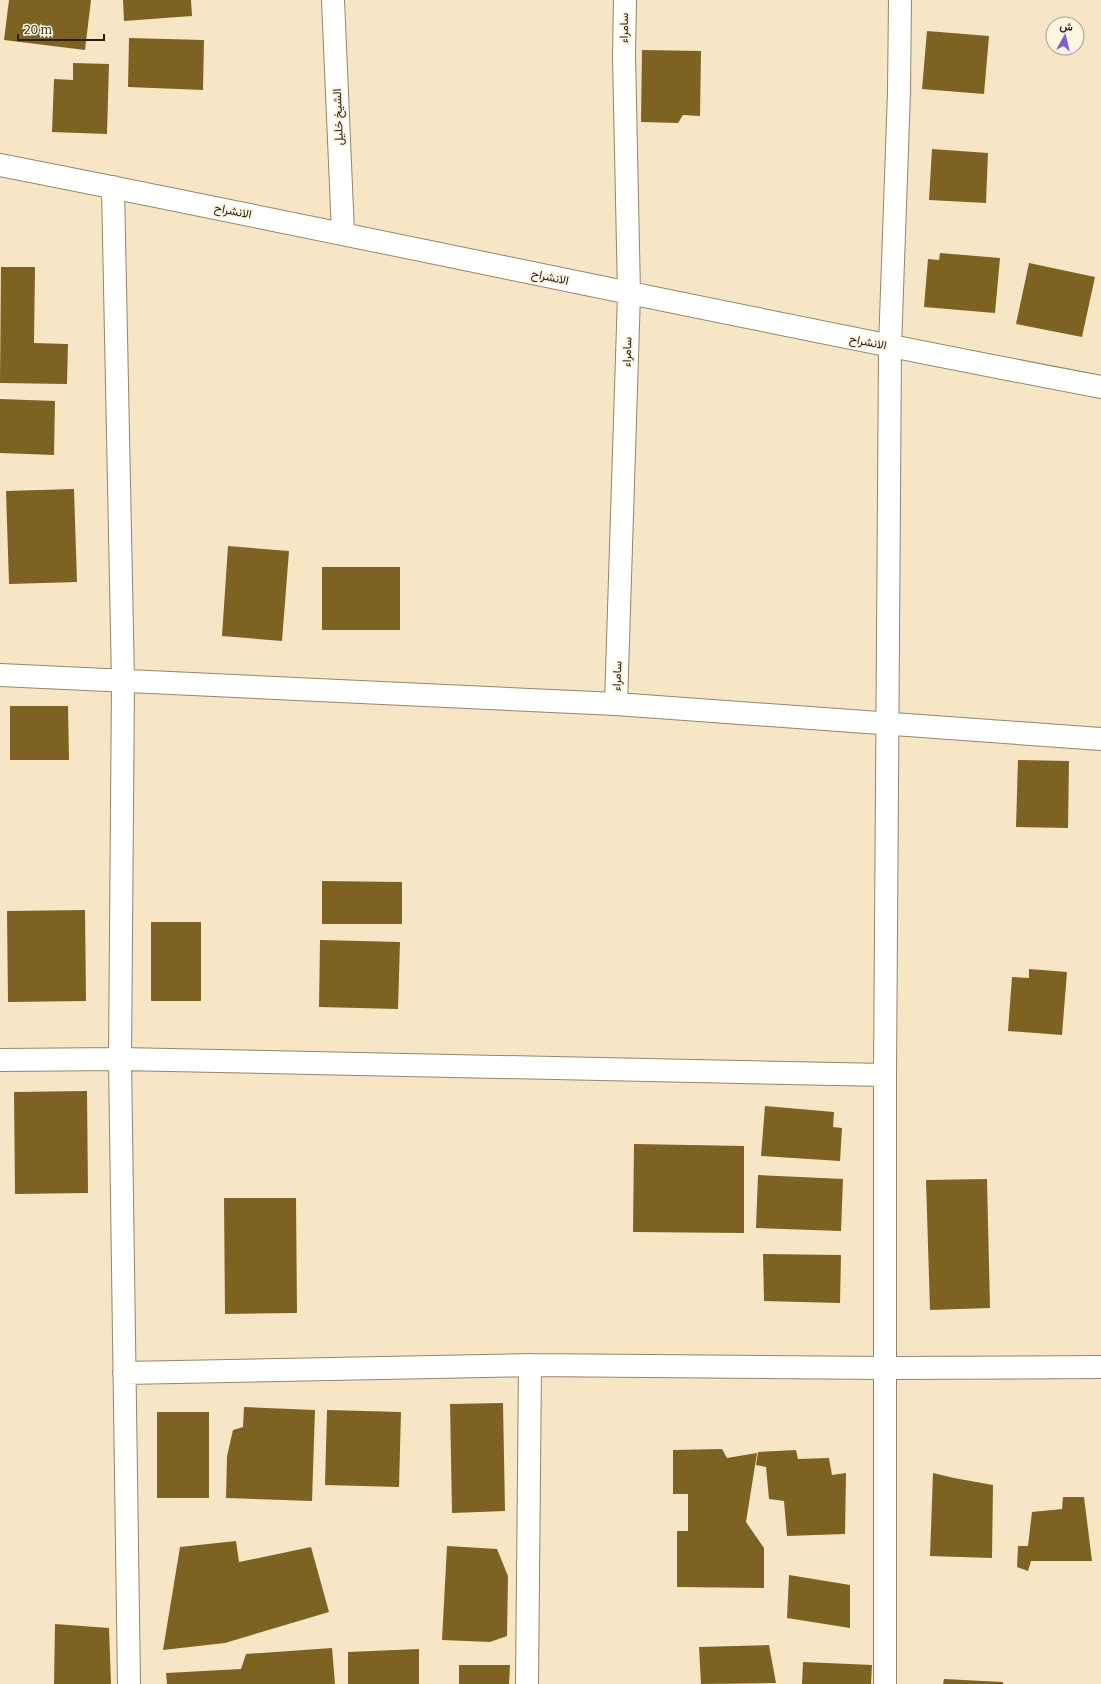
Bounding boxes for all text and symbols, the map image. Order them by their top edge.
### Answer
street label: سامراء [617,13,632,43]
scale bar [18,16,104,42]
north arrow [1045,16,1085,56]
text: ش [1059,19,1074,34]
text: 20 m [24,23,53,37]
street label: الشيخ خليل [330,88,348,146]
street label: الانشراح [213,201,253,223]
street label: الانشراح [530,266,570,290]
street label: الانشراح [848,332,888,354]
street label: سامراء [619,337,636,368]
street label: سامراء [609,661,626,692]

